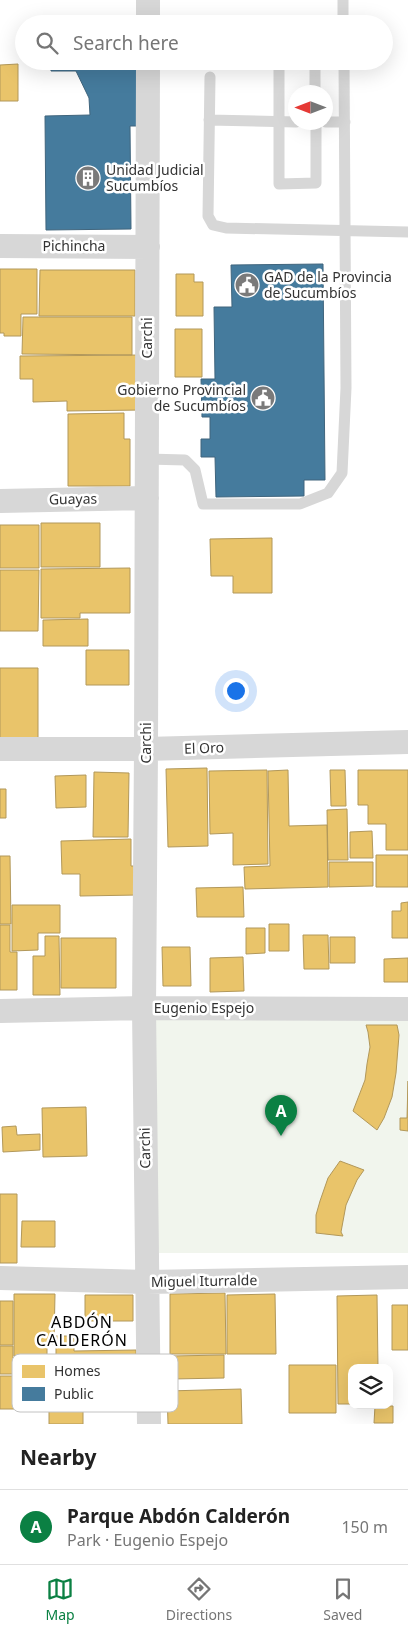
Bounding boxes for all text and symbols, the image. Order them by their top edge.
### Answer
search box [15,15,393,70]
icon: search [33,29,61,57]
text: Search here [73,30,179,56]
north arrow [288,85,333,130]
place label: Unidad Judicial Sucumbíos [106,160,204,195]
building icon: Unidad Judicial Sucumbíos [75,165,101,191]
street label: Pichincha [43,236,105,255]
place label: GAD de la Provincia de Sucumbíos [264,267,392,302]
public building icon: GAD de la Provincia de Sucumbíos [234,272,260,298]
street label: Carchi [137,317,156,359]
place label: Gobierno Provincial de Sucumbíos [117,380,246,415]
public building icon: Gobierno Provincial de Sucumbíos [250,385,276,411]
street label: Guayas [49,489,98,508]
your location [223,678,249,704]
street label: Carchi [136,722,155,764]
street label: El Oro [184,737,224,758]
street label: Eugenio Espejo [154,998,254,1017]
pin: A [265,1095,297,1136]
street label: Carchi [135,1127,154,1169]
street label: Miguel Iturralde [151,1270,257,1291]
district label: ABDÓN CALDERÓN [36,1311,128,1351]
legend [12,1354,178,1412]
text: Homes [54,1361,101,1380]
map controls [348,1364,393,1409]
button: layers [348,1364,393,1409]
text: Public [54,1384,94,1403]
text: Nearby [20,1443,96,1471]
text: Parque Abdón Calderón [67,1503,290,1529]
text: A [30,1516,42,1538]
text: 150 m [341,1516,388,1538]
text: Park · Eugenio Espejo [67,1529,228,1551]
tab: Map [46,1575,75,1624]
tab: Directions [166,1575,232,1624]
tab: Saved [323,1575,362,1624]

